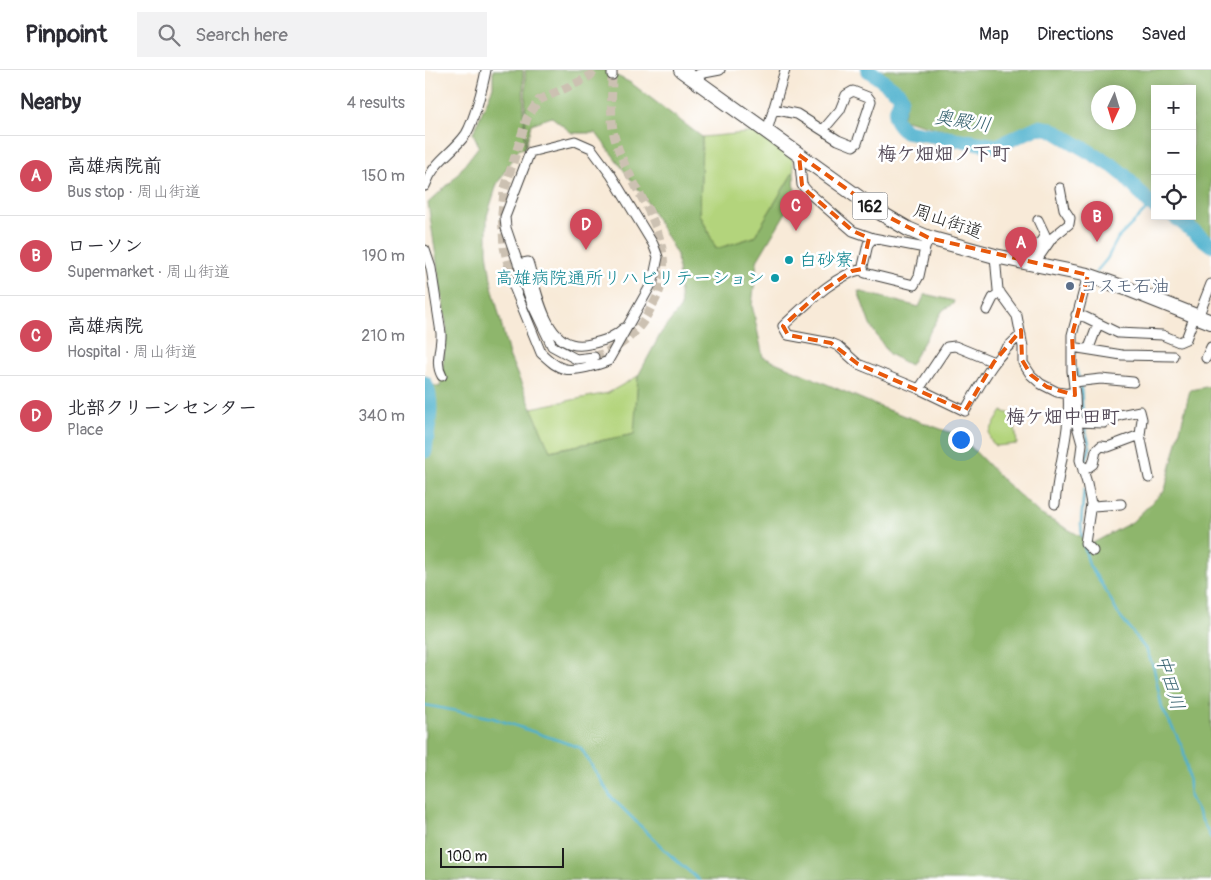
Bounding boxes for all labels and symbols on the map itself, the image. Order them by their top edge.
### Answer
north arrow [1091,85,1136,130]
water label: 奥殿川 [933,105,993,137]
district label: 梅ケ畑畑ノ下町 [877,142,1011,166]
pin: C [780,190,812,231]
road number: 162 [853,192,887,220]
street label: 周山街道 [910,199,986,244]
pin: B [1081,201,1113,242]
pin: D [570,209,602,250]
pin: A [1005,227,1037,268]
place label: 白砂寮 [799,249,853,272]
marker: 白砂寮 [783,254,795,266]
place label: 高雄病院通所リハビリテーション [495,267,765,290]
marker: 高雄病院通所リハビリテーション [769,272,781,284]
place label: コスモ石油 [1080,275,1169,298]
marker: コスモ石油 [1064,280,1076,292]
district label: 梅ケ畑中田町 [1006,405,1120,429]
your location [948,427,974,453]
water label: 中田川 [1150,652,1190,713]
scale bar [440,845,564,868]

